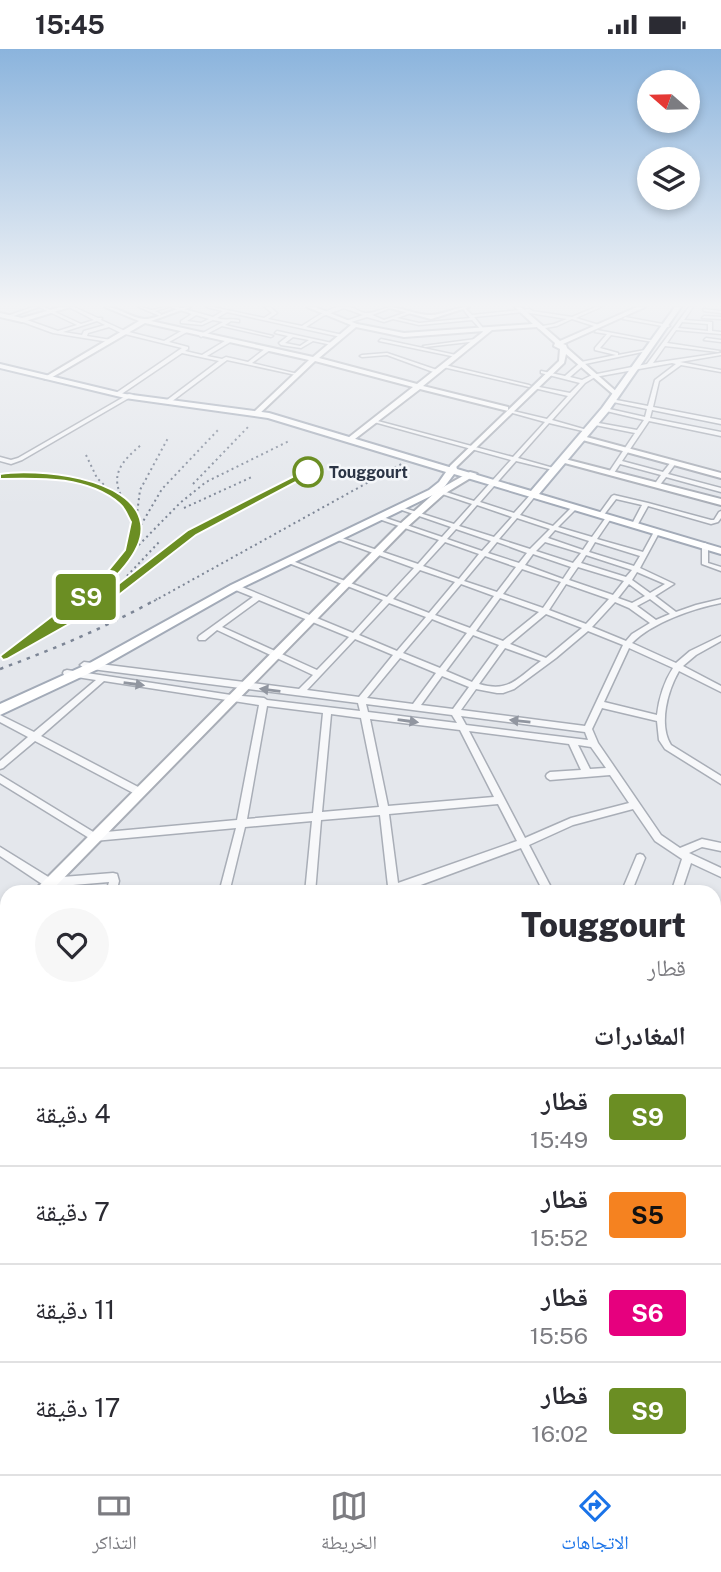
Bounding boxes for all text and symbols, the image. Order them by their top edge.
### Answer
text: 15:45 [35,9,105,40]
north arrow [637,70,700,133]
map controls [637,70,700,210]
button: layers [637,147,700,210]
marker: Touggourt [293,457,323,487]
place label: Touggourt [329,463,408,482]
line badge: S9 [55,574,118,620]
text: S9 [70,583,102,611]
one-way arrow [123,678,145,689]
one-way arrow [259,684,281,695]
one-way arrow [509,715,531,726]
one-way arrow [397,716,419,727]
text: Touggourt [521,906,686,944]
button: heart [35,908,109,982]
text: قطار [647,954,686,981]
text: المغادرات [594,1020,686,1051]
text: قطار [541,1085,588,1116]
text: 4 دقيقة [35,1098,111,1129]
text: S9 [631,1103,664,1131]
text: 15:49 [530,1126,588,1153]
text: قطار [541,1183,588,1214]
text: 7 دقيقة [35,1196,110,1227]
text: S5 [631,1201,664,1229]
text: 15:52 [530,1224,588,1251]
text: قطار [541,1281,588,1312]
text: 11 دقيقة [35,1294,115,1325]
text: S6 [631,1299,664,1327]
text: 15:56 [530,1322,588,1349]
text: قطار [541,1379,588,1410]
text: 17 دقيقة [35,1392,120,1423]
text: S9 [631,1397,664,1425]
text: 16:02 [531,1420,588,1447]
tab: التذاكر [92,1487,137,1561]
tab: الخريطة [321,1487,377,1561]
tab: الاتجاهات [561,1487,629,1561]

